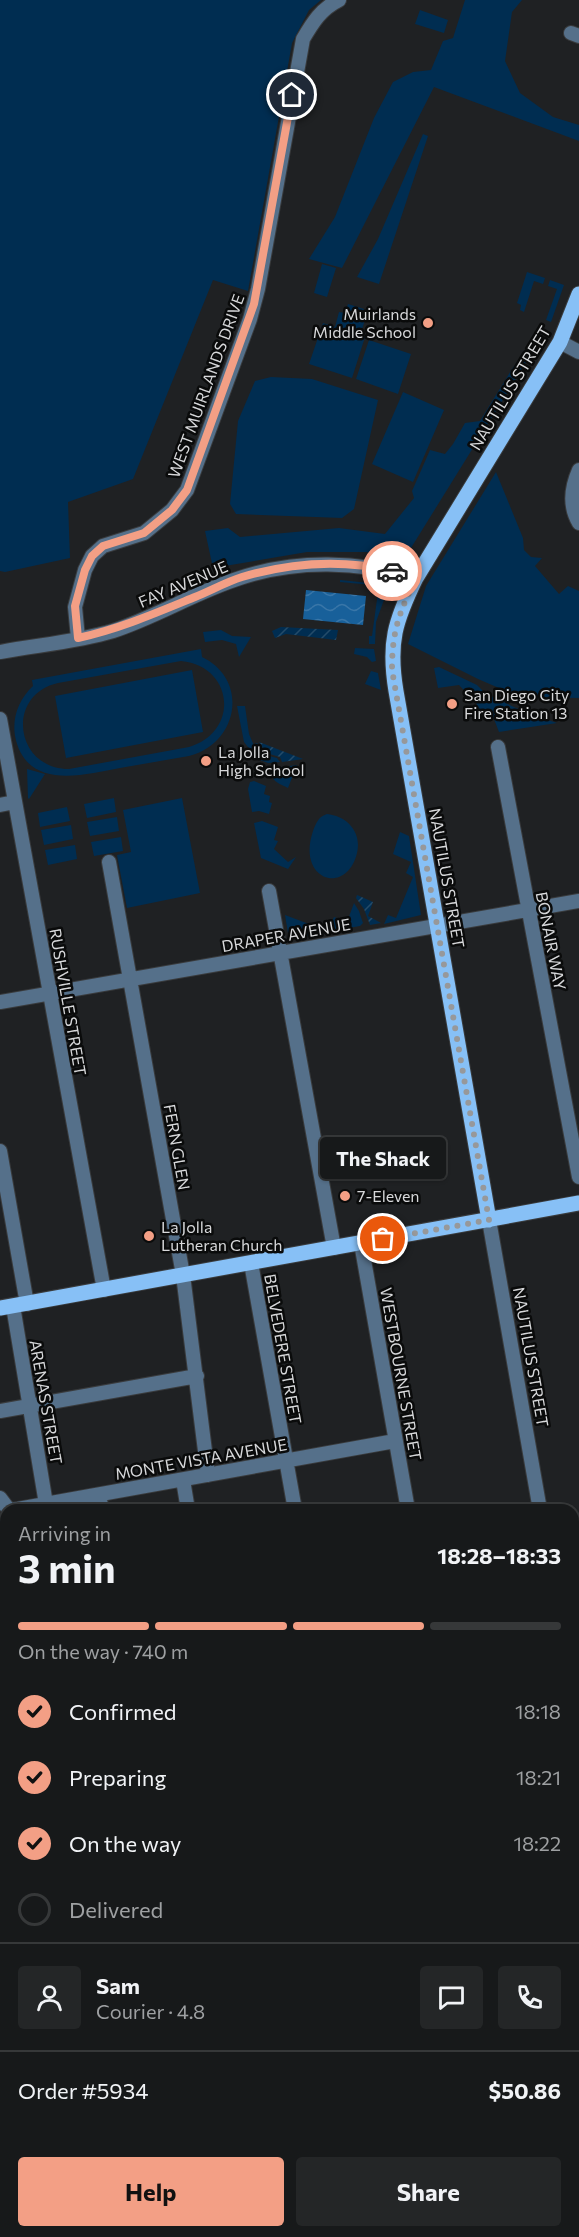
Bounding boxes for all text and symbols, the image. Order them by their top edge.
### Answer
pin [266,69,317,120]
icon: home [275,78,308,111]
street label: WEST MUIRLANDS DRIVE [163,291,248,480]
place label: Muirlands Middle School [313,304,416,341]
marker: Muirlands Middle School [421,316,435,330]
street label: NAUTILUS STREET [465,322,554,453]
courier [362,541,422,601]
icon: car [376,555,409,588]
street label: FAY AVENUE [135,556,230,611]
place label: San Diego City Fire Station 13 [464,685,569,722]
marker: San Diego City Fire Station 13 [445,697,459,711]
place label: La Jolla High School [218,742,305,779]
marker: La Jolla High School [199,754,213,768]
street label: NAUTILUS STREET [426,807,469,949]
street label: BONAIR WAY [533,890,570,992]
street label: DRAPER AVENUE [220,914,352,955]
street label: RUSHVILLE STREET [46,927,91,1077]
street label: FERN GLEN [161,1102,194,1191]
callout: The Shack [320,1137,446,1179]
text: The Shack [336,1146,430,1170]
place label: 7-Eleven [357,1186,420,1205]
marker: 7-Eleven [338,1189,352,1203]
pin [357,1213,408,1264]
place label: La Jolla Lutheran Church [161,1217,282,1254]
icon: bag [366,1222,399,1255]
marker: La Jolla Lutheran Church [142,1229,156,1243]
street label: BELVEDERE STREET [261,1272,306,1425]
street label: WESTBOURNE STREET [377,1286,426,1462]
street label: NAUTILUS STREET [510,1286,553,1428]
street label: ARENAS STREET [26,1338,67,1466]
street label: MONTE VISTA AVENUE [113,1434,288,1483]
text: Arriving in [18,1521,111,1545]
text: 18:28–18:33 [437,1542,561,1569]
text: 3 min [18,1543,116,1591]
text: On the way · 740 m [18,1639,188,1663]
icon: check [18,1695,51,1728]
text: Confirmed [69,1698,176,1725]
text: 18:18 [515,1699,561,1723]
icon: check [18,1761,51,1794]
text: Preparing [69,1764,166,1791]
text: 18:21 [516,1765,561,1789]
icon: check [18,1827,51,1860]
text: On the way [69,1830,181,1857]
text: 18:22 [513,1831,561,1855]
text: Delivered [69,1896,163,1923]
button: person [18,1966,81,2029]
button: chat [420,1966,483,2029]
button: phone [498,1966,561,2029]
text: Sam [96,1972,140,1999]
text: Courier · 4.8 [96,1999,205,2023]
text: Order #5934 [18,2077,148,2104]
text: $50.86 [489,2077,561,2104]
button: Help [18,2157,284,2226]
button: Share [296,2157,561,2226]

